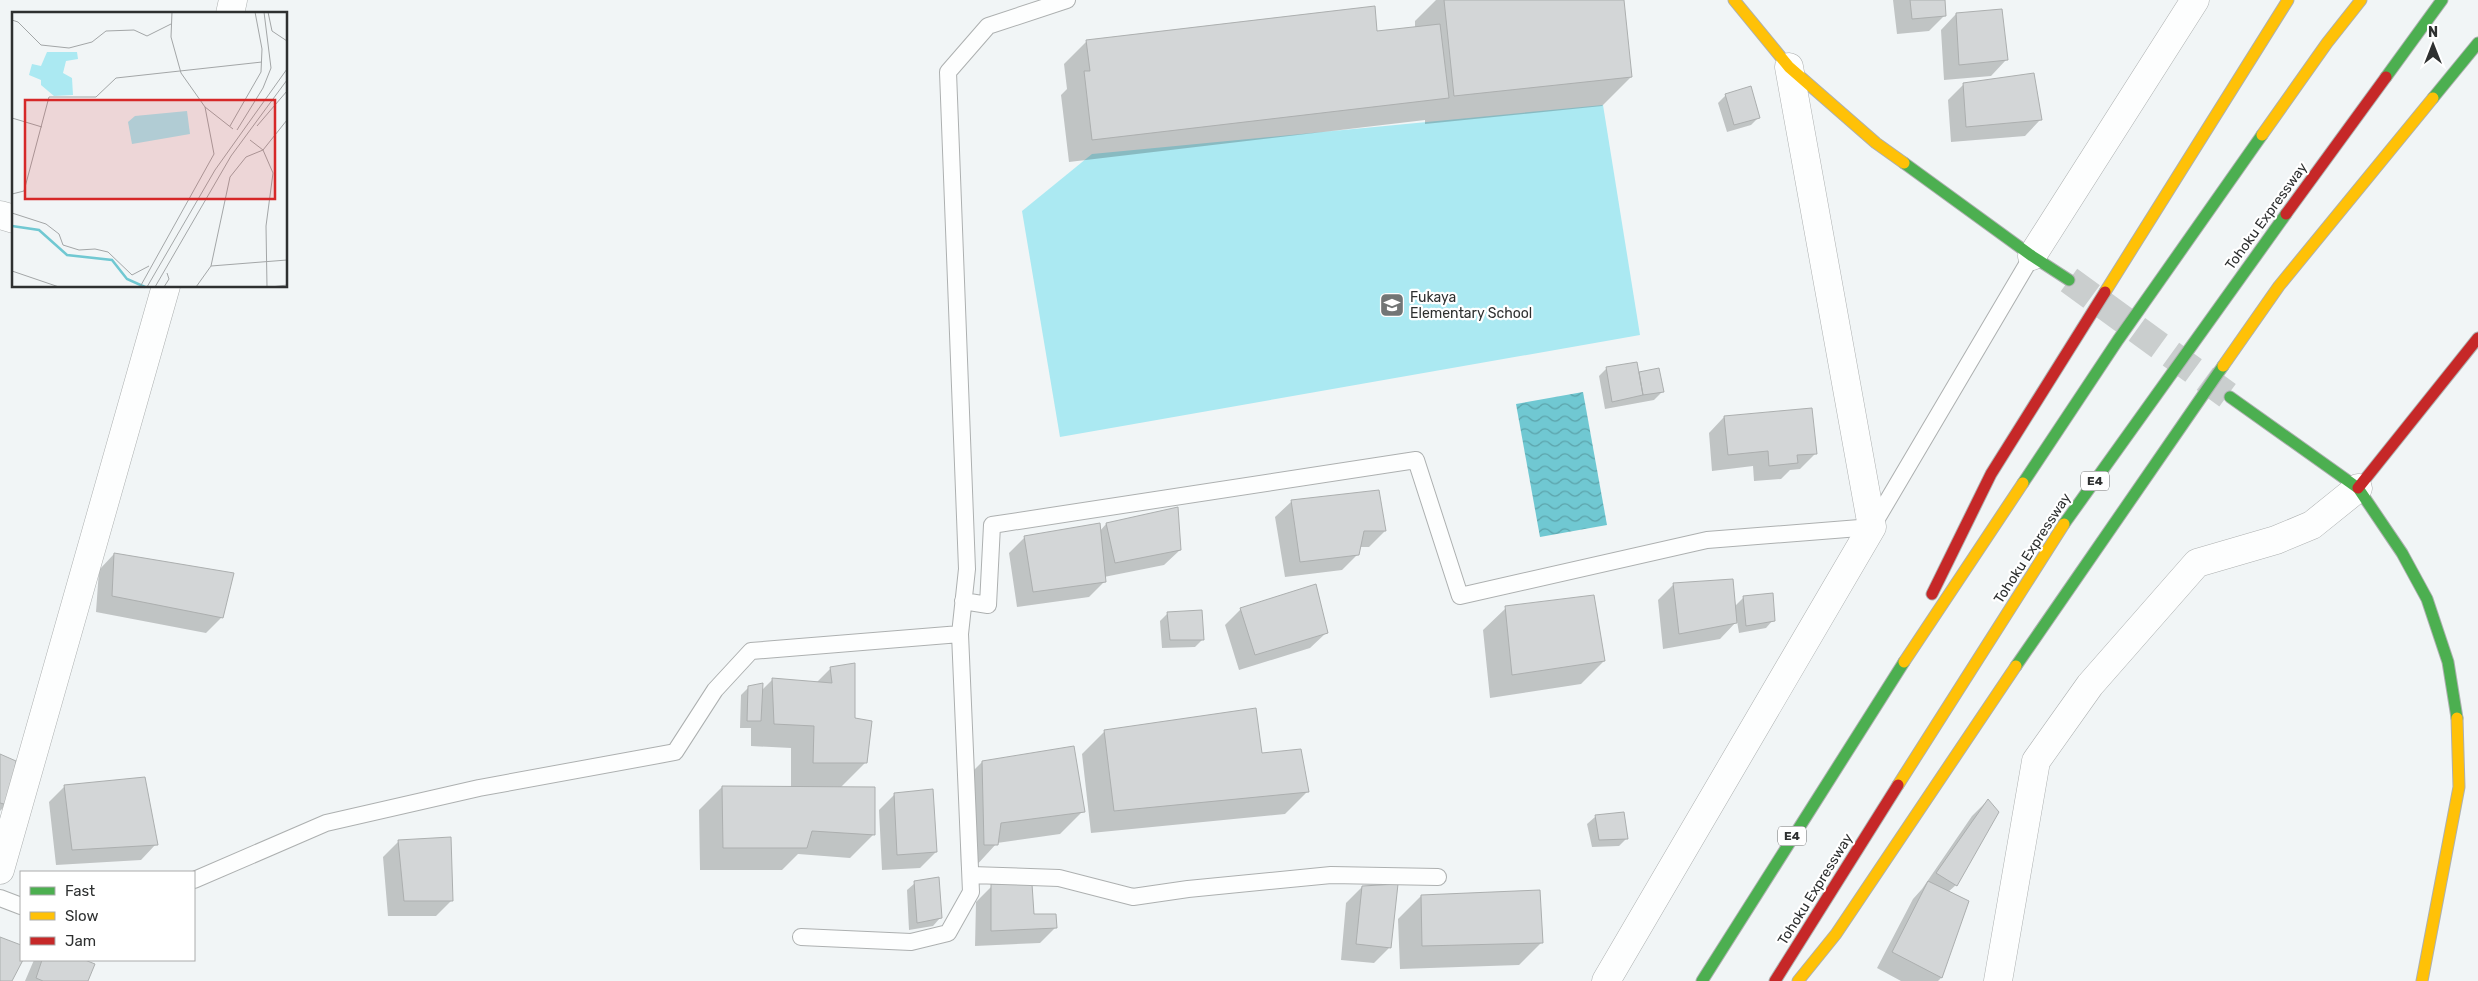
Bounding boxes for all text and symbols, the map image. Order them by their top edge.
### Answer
inset map [12,12,288,288]
north arrow [2408,20,2458,70]
text: N [2428,24,2438,41]
street label: Tohoku Expressway [2222,159,2311,273]
place label: Fukaya Elementary School [1410,289,1532,322]
school or university icon: Fukaya Elementary School [1379,292,1405,318]
road number: E4 [2081,472,2109,491]
street label: Tohoku Expressway [1990,490,2075,607]
road number: E4 [1778,826,1806,846]
street label: Tohoku Expressway [1774,830,1857,948]
legend [20,871,195,961]
text: Fast [65,882,95,900]
text: Slow [65,907,98,925]
text: Jam [65,932,96,950]

